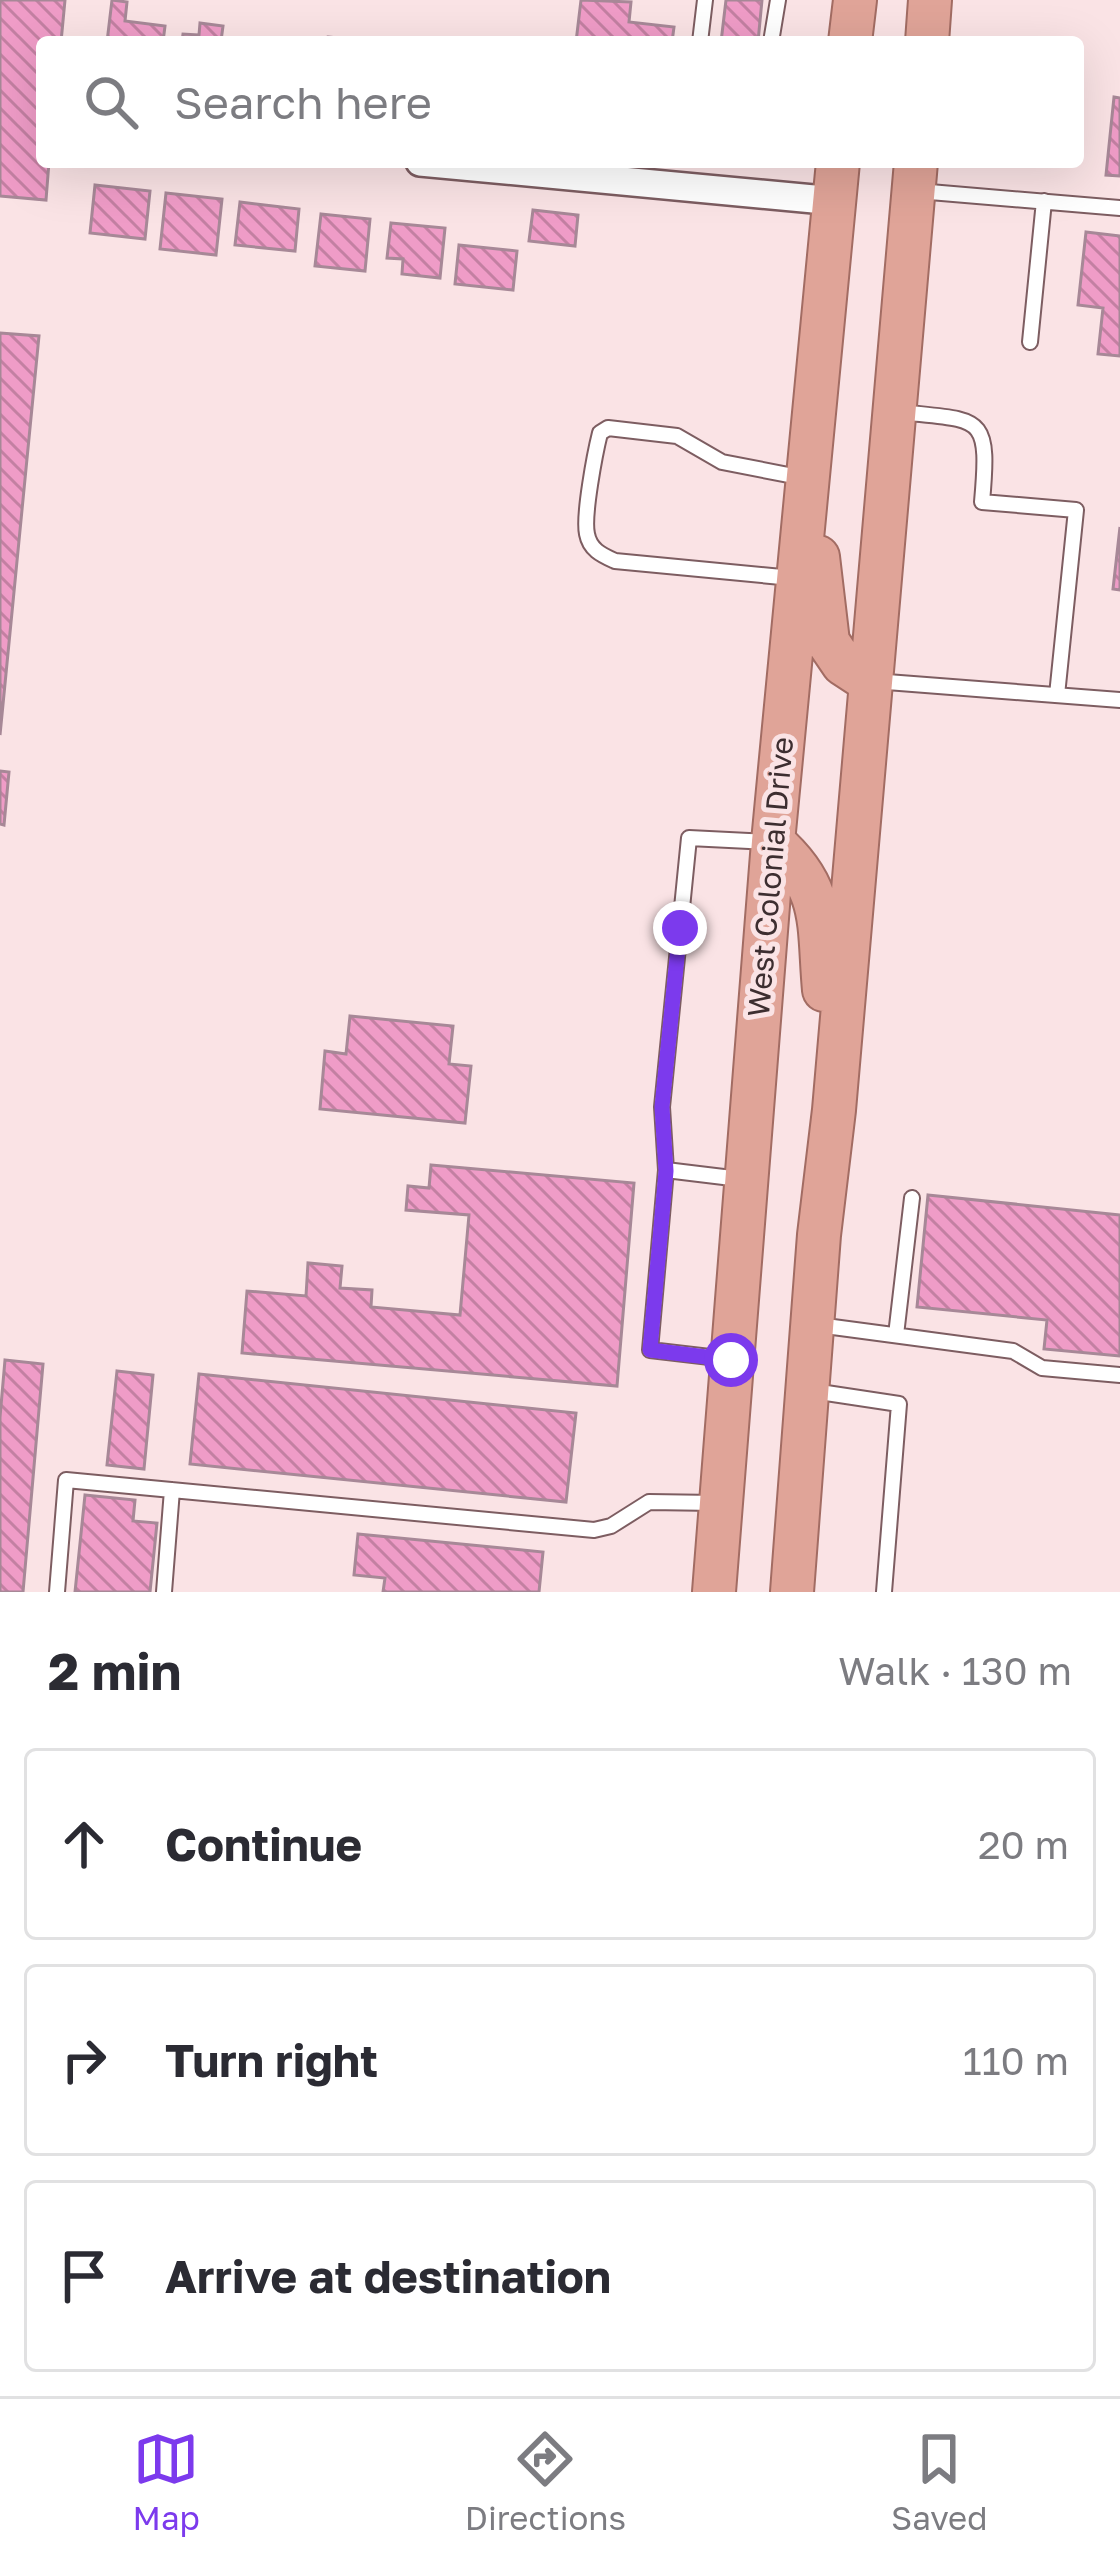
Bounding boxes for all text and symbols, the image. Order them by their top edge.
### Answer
search box [36,36,1084,168]
icon: search [78,69,144,135]
text: Search here [174,75,432,129]
street label: West Colonial Drive [740,735,800,1018]
route end [653,901,707,955]
route start [704,1333,758,1387]
text: 2 min [48,1640,181,1701]
text: Walk · 130 m [838,1647,1072,1694]
icon: ahead [51,1811,117,1877]
text: Continue [165,1817,362,1871]
text: 20 m [978,1821,1069,1868]
icon: right [51,2027,117,2093]
text: Turn right [165,2033,378,2087]
text: 110 m [963,2037,1069,2084]
icon: arrive [51,2243,117,2309]
text: Arrive at destination [165,2249,611,2303]
tab: Map [133,2426,200,2537]
tab: Directions [465,2426,626,2537]
tab: Saved [891,2426,987,2537]

